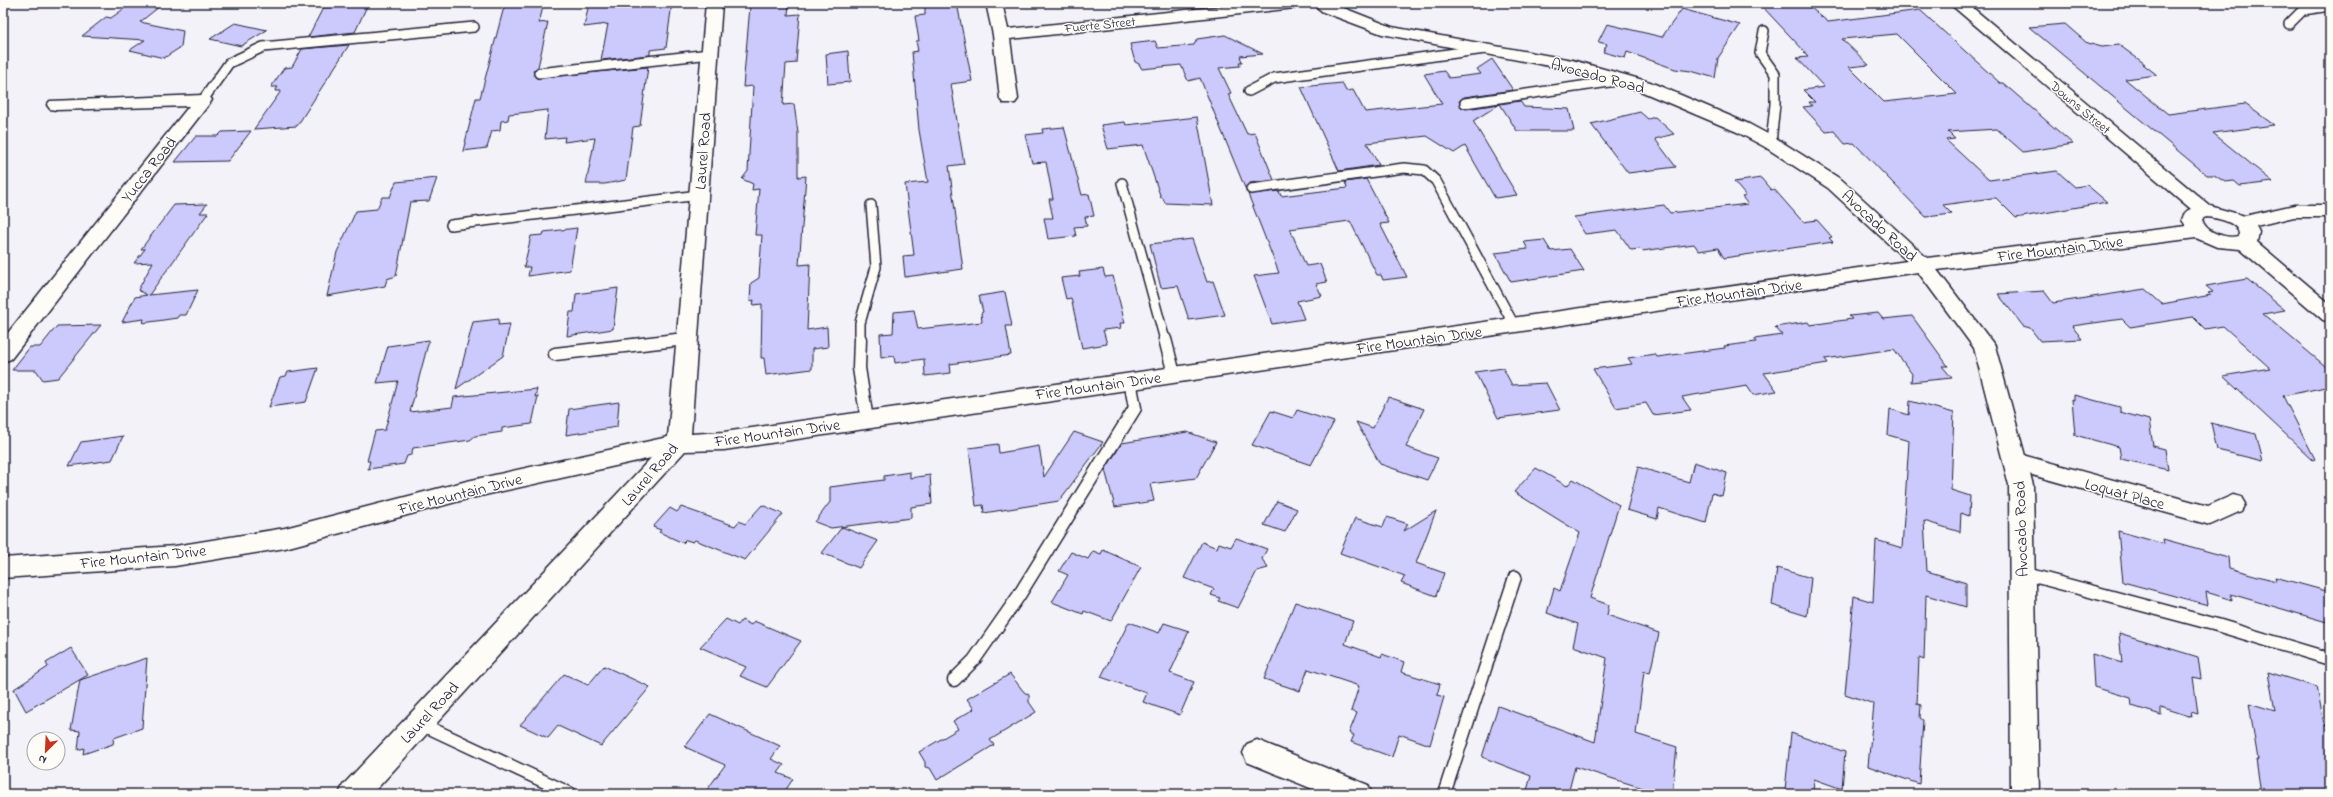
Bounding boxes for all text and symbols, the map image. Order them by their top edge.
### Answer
street label: Fuerte Street [1063,12,1137,39]
street label: Avocado Road [1548,53,1647,101]
street label: Downs Street [2045,76,2115,140]
street label: Laurel Road [689,112,719,191]
street label: Yucca Road [116,132,183,208]
street label: Avocado Road [1835,185,1922,268]
street label: Fire Mountain Drive [1995,230,2125,270]
street label: Fire Mountain Drive [1674,273,1804,315]
street label: Fire Mountain Drive [1354,320,1484,362]
street label: Fire Mountain Drive [1033,366,1163,408]
street label: Fire Mountain Drive [712,413,842,455]
street label: Laurel Road [616,438,685,512]
street label: Fire Mountain Drive [395,468,526,522]
street label: Loquat Place [2082,473,2168,517]
street label: Avocado Road [2008,480,2036,577]
street label: Fire Mountain Drive [78,539,208,577]
street label: Laurel Road [395,677,466,750]
north arrow [26,731,66,771]
text: N [36,750,49,768]

